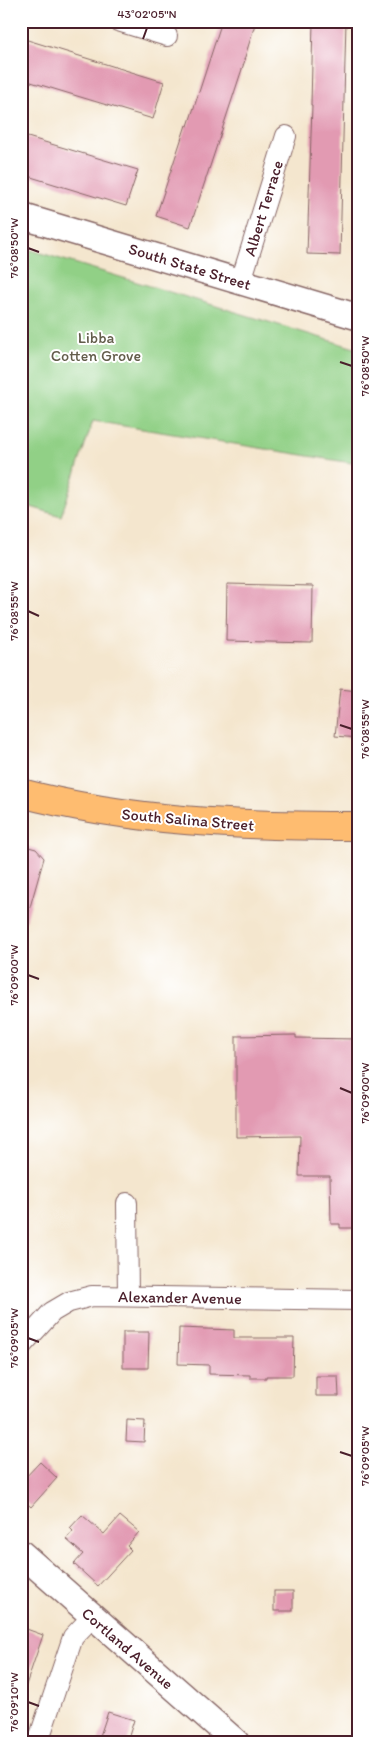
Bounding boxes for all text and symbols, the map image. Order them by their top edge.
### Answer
text: 43°02'05"N [117,7,177,21]
street label: Albert Terrace [240,158,287,258]
text: 76°08'50"W [7,218,21,278]
street label: South State Street [126,239,253,294]
park label: Libba Cotten Grove [51,328,141,365]
text: 76°08'50"W [358,336,372,396]
text: 76°08'55"W [7,581,21,641]
text: 76°08'55"W [358,699,372,759]
street label: South Salina Street [121,804,255,835]
text: 76°09'00"W [7,944,21,1006]
text: 76°09'00"W [358,1062,372,1124]
street label: Alexander Avenue [118,1287,242,1308]
text: 76°09'05"W [7,1308,21,1368]
text: 76°09'05"W [358,1426,372,1486]
street label: Cortland Avenue [78,1603,177,1693]
text: 76°09'10"W [7,1672,21,1732]

